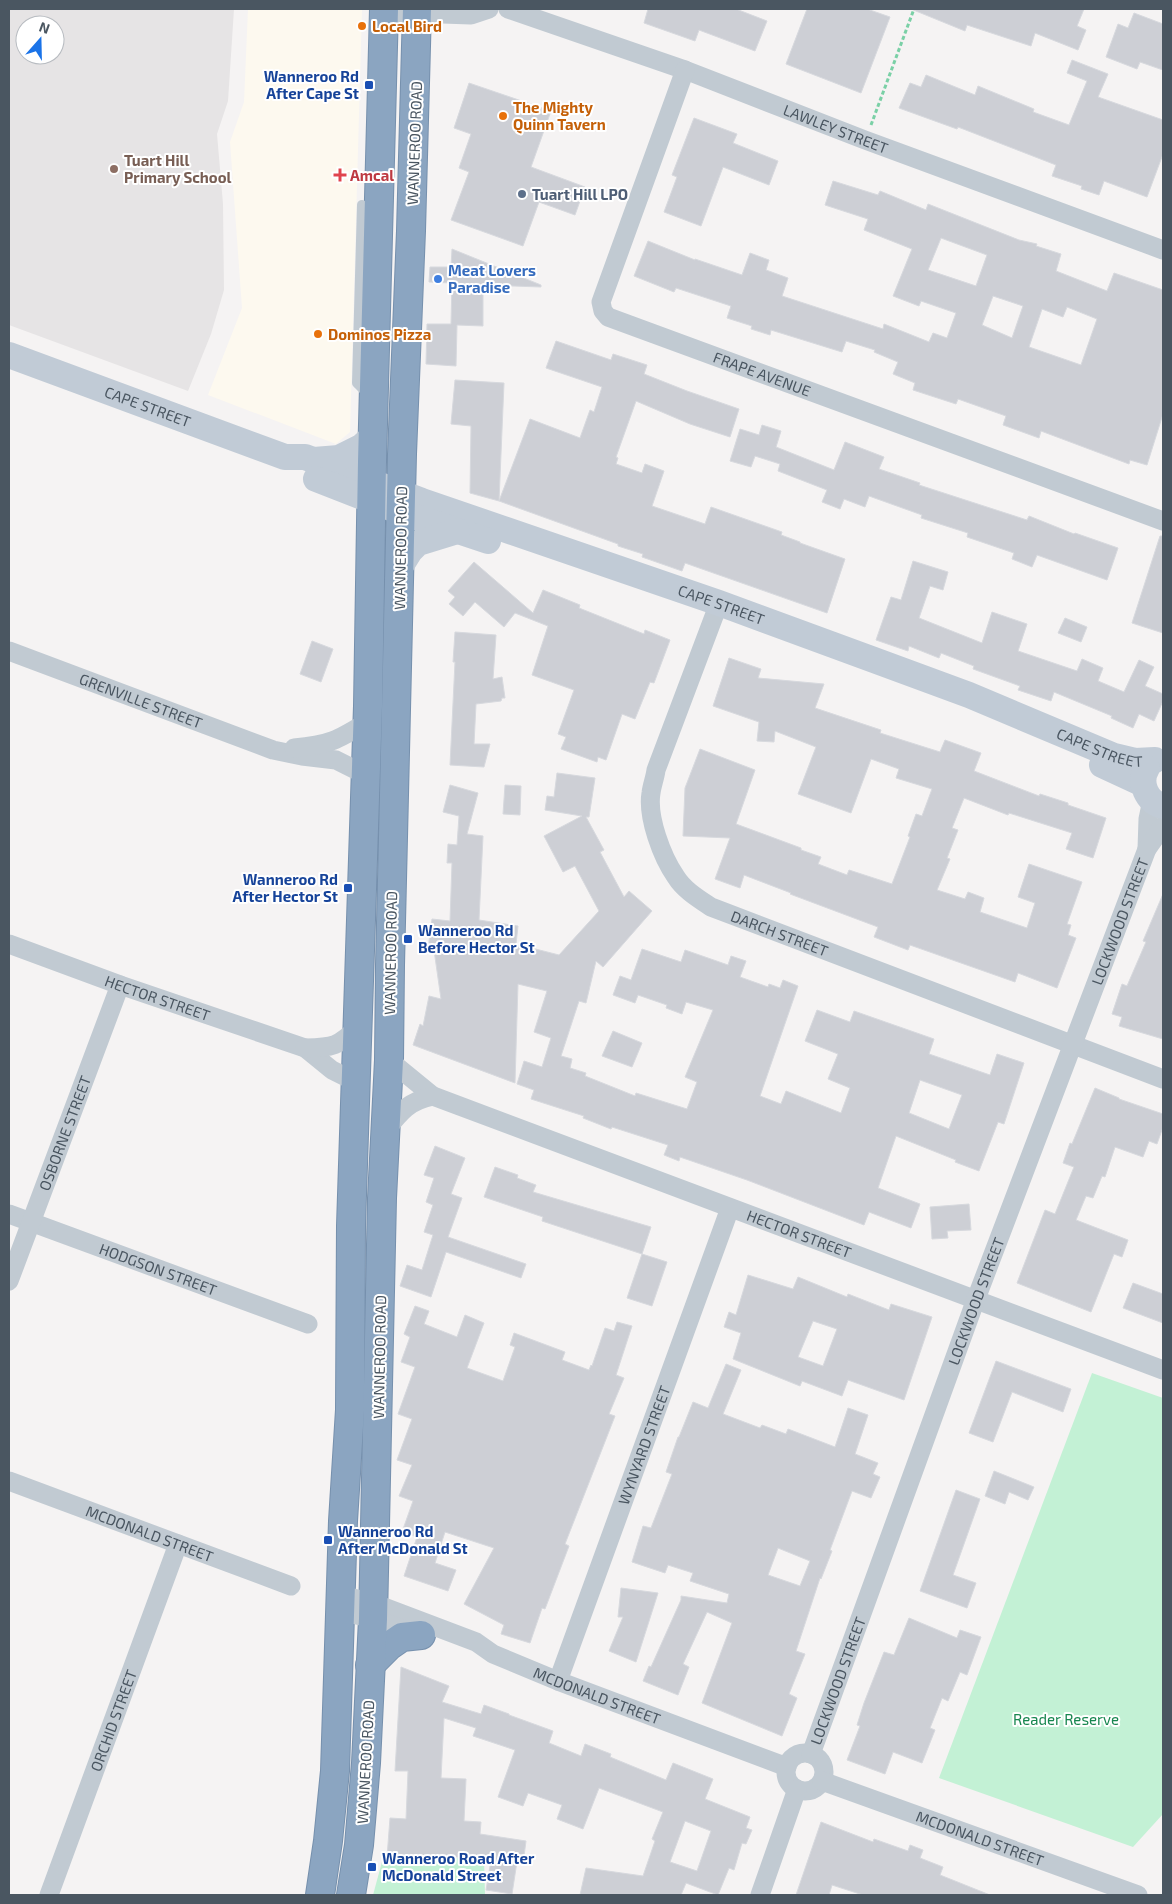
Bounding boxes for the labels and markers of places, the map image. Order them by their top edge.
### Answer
place label: Local Bird [372,17,442,35]
marker: Local Bird [356,20,368,32]
place label: Wanneroo Rd After Cape St [264,67,359,102]
marker: Wanneroo Rd After Cape St [363,79,375,91]
place label: The Mighty Quinn Tavern [513,98,606,134]
marker: The Mighty Quinn Tavern [497,110,509,122]
place label: Tuart Hill Primary School [124,151,232,187]
marker: Tuart Hill Primary School [108,163,120,175]
place label: Amcal [350,166,394,184]
marker: Amcal [334,169,346,181]
place label: Tuart Hill LPO [532,185,628,203]
marker: Tuart Hill LPO [516,188,528,200]
place label: Meat Lovers Paradise [448,261,536,296]
marker: Meat Lovers Paradise [432,273,444,285]
place label: Dominos Pizza [328,325,431,343]
marker: Dominos Pizza [312,328,324,340]
place label: Wanneroo Rd After Hector St [233,870,338,905]
marker: Wanneroo Rd After Hector St [342,882,354,894]
place label: Wanneroo Rd Before Hector St [418,921,535,956]
marker: Wanneroo Rd Before Hector St [402,933,414,945]
place label: Wanneroo Rd After McDonald St [338,1522,468,1557]
marker: Wanneroo Rd After McDonald St [322,1534,334,1546]
place label: Wanneroo Road After McDonald Street [382,1849,535,1884]
marker: Wanneroo Road After McDonald Street [366,1861,378,1873]

